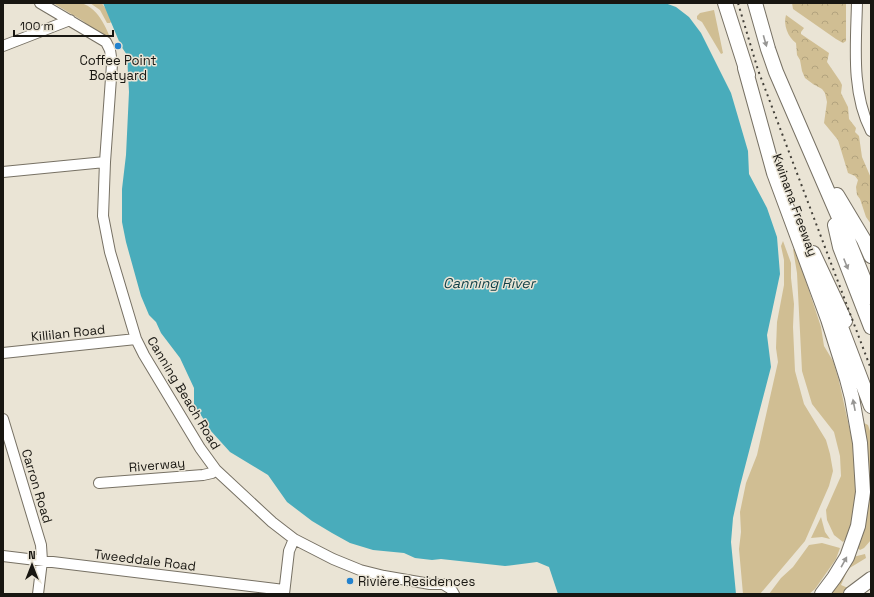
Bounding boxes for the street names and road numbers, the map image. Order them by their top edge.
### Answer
street label: Kwinana Freeway [769,151,821,259]
street label: Killilan Road [30,321,106,345]
street label: Canning Beach Road [143,333,225,453]
street label: Carron Road [18,447,56,525]
street label: Riverway [128,454,186,476]
street label: Tweeddale Road [93,545,197,575]

